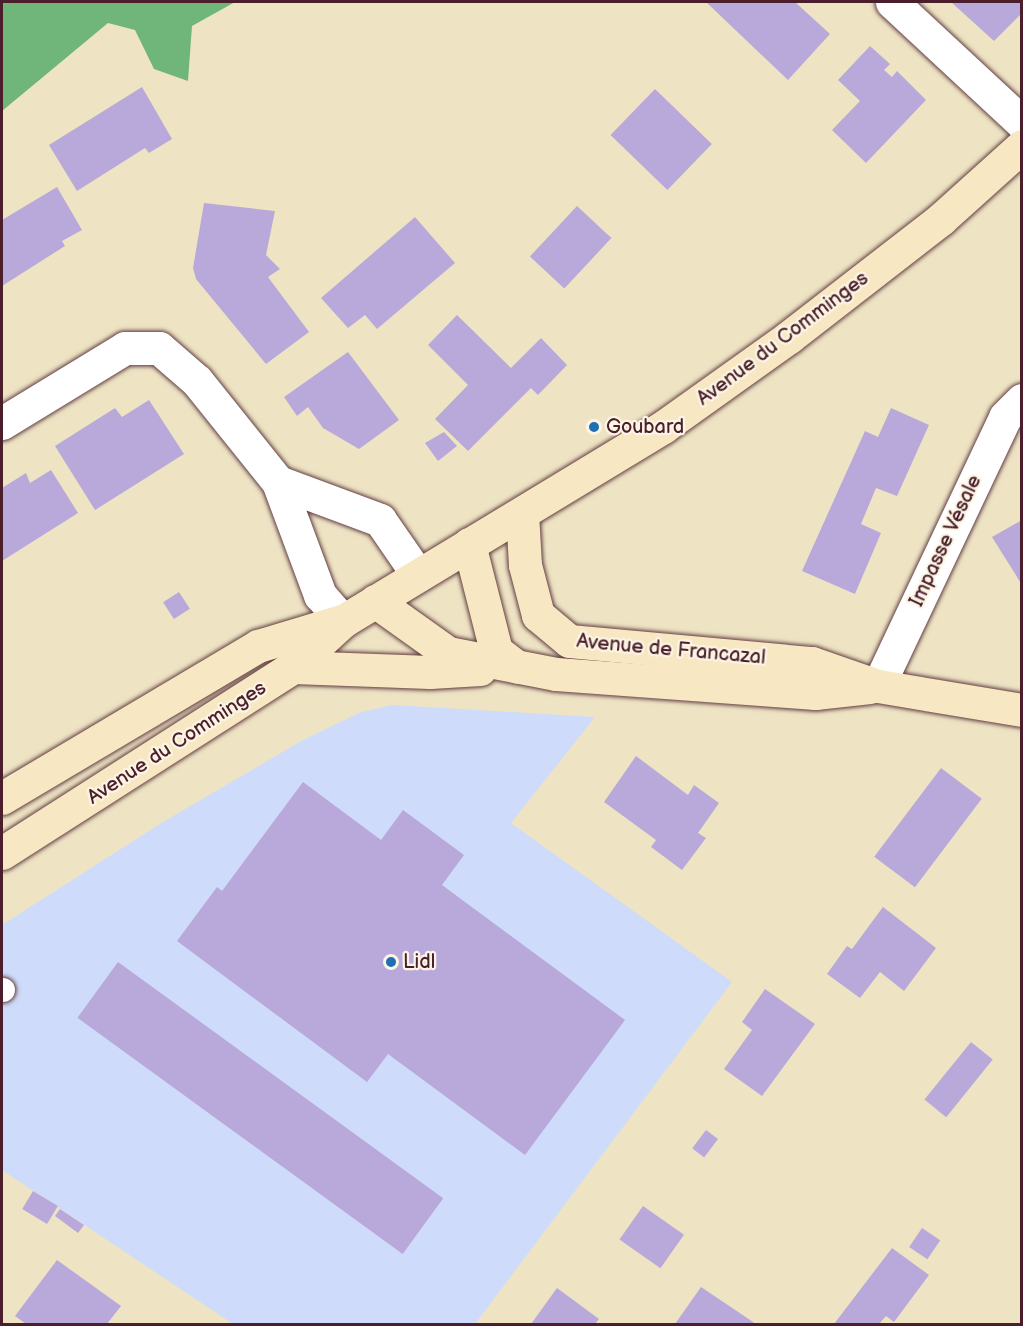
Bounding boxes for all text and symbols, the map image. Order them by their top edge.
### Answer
street label: Avenue du Comminges [693,267,873,411]
place label: Goubard [606,415,684,439]
marker: Goubard [587,420,601,434]
street label: Impasse Vésale [905,471,987,611]
street label: Avenue de Francazal [575,630,767,670]
street label: Avenue du Comminges [83,676,271,810]
place label: Lidl [403,950,435,974]
marker: Lidl [384,955,398,969]

